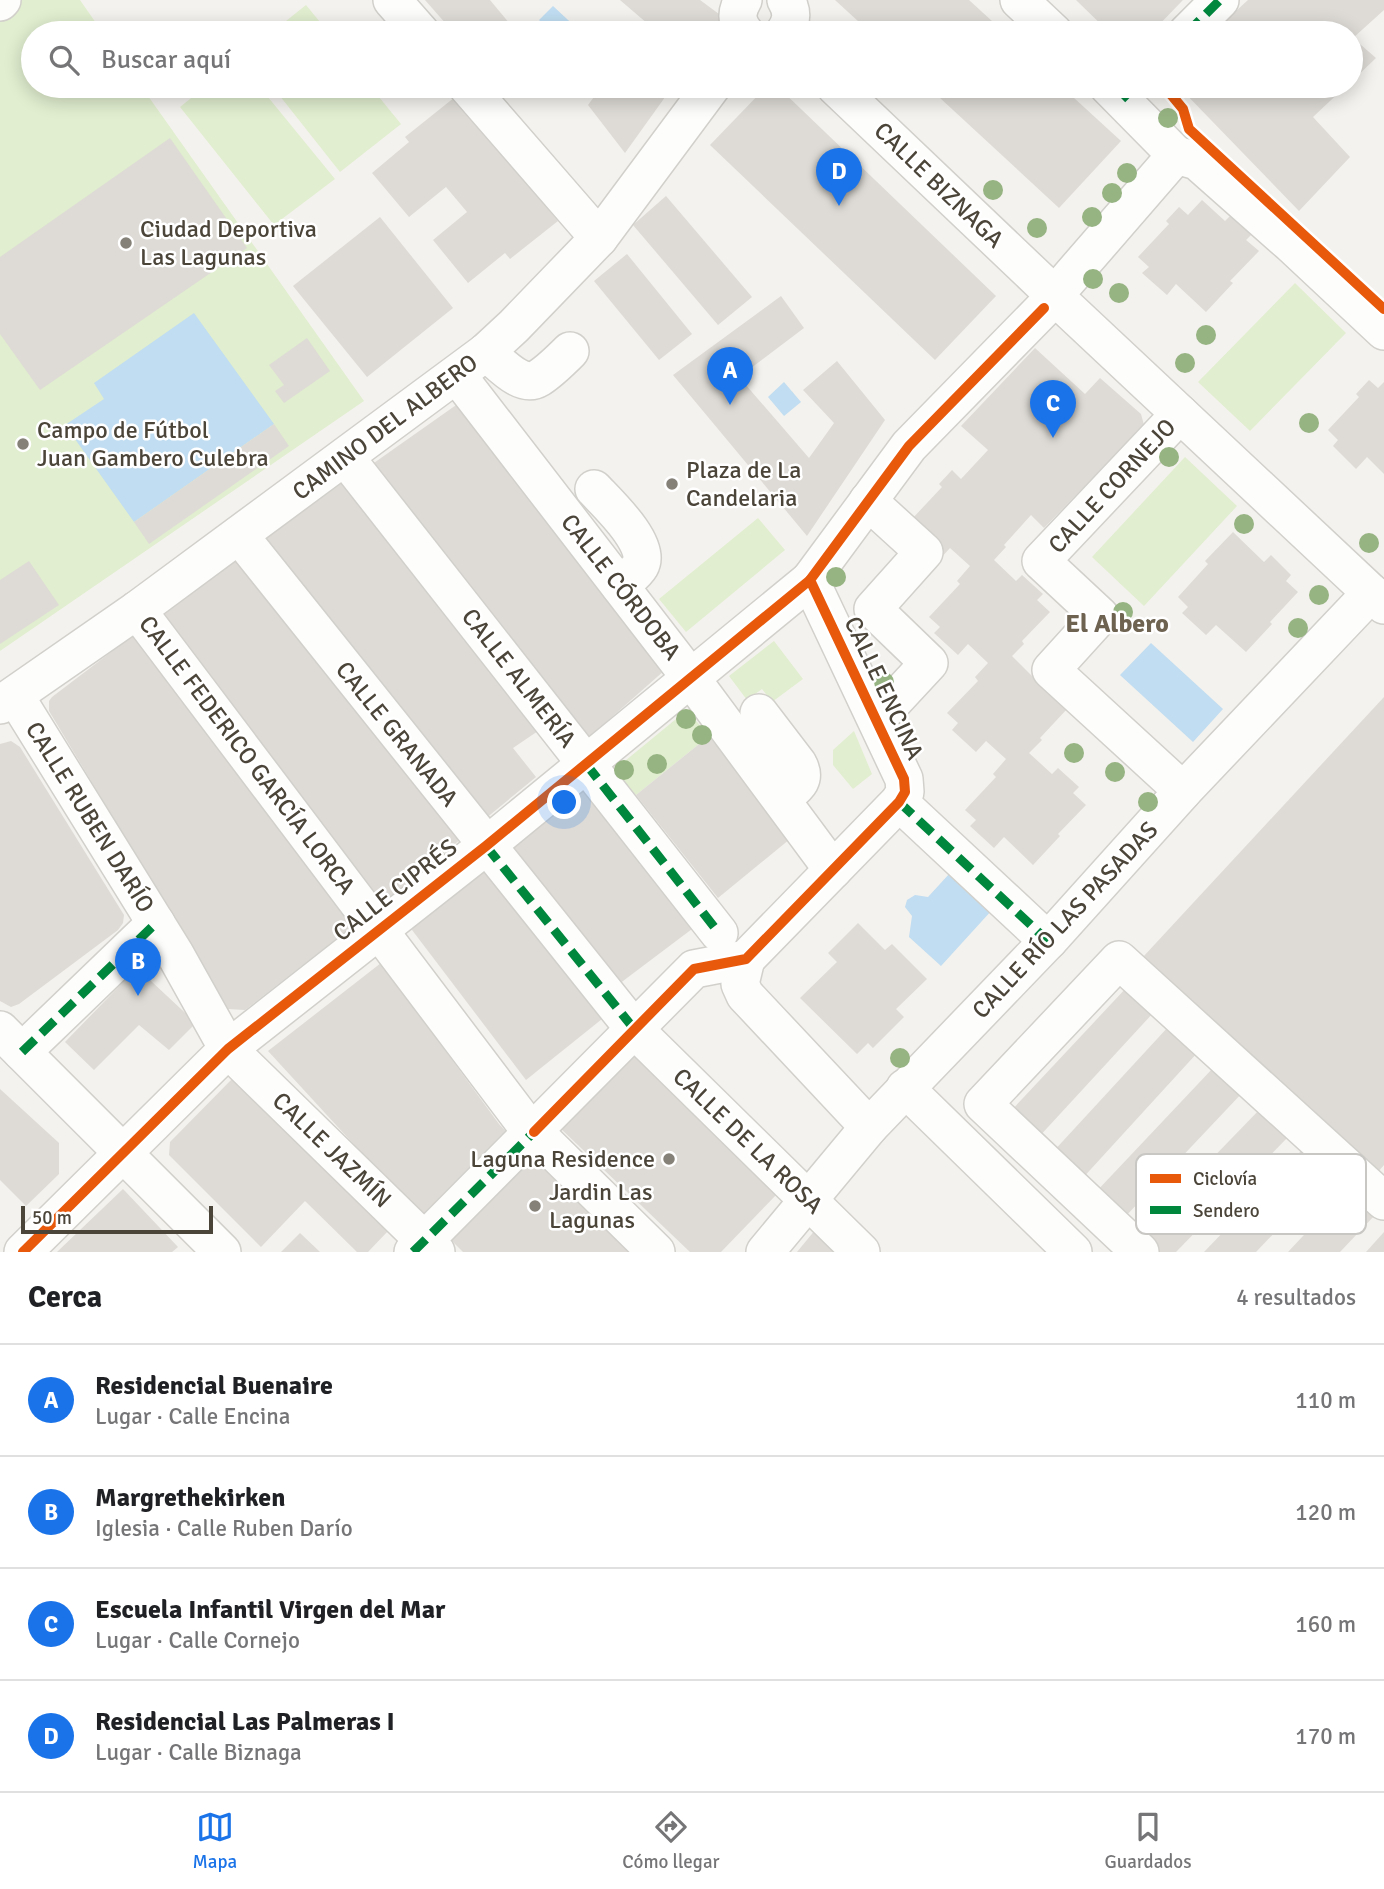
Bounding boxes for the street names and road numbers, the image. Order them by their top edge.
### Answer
street label: CALLE BIZNAGA [868,116,1010,255]
street label: CAMINO DEL ALBERO [286,347,484,507]
street label: CALLE CORNEJO [1042,412,1182,560]
street label: CALLE CÓRDOBA [554,508,688,666]
street label: CALLE ALMERÍA [455,602,583,754]
street label: CALLE FEDERICO GARCÍA LORCA [132,610,362,901]
street label: CALLE ENCINA [838,611,930,765]
street label: CALLE GRANADA [329,655,465,813]
street label: CALLE RUBEN DARÍO [19,716,161,918]
street label: CALLE RÍO LAS PASADAS [966,815,1164,1025]
street label: CALLE CIPRÉS [327,832,463,948]
street label: CALLE DE LA ROSA [667,1062,830,1220]
street label: CALLE JAZMÍN [266,1086,398,1214]

